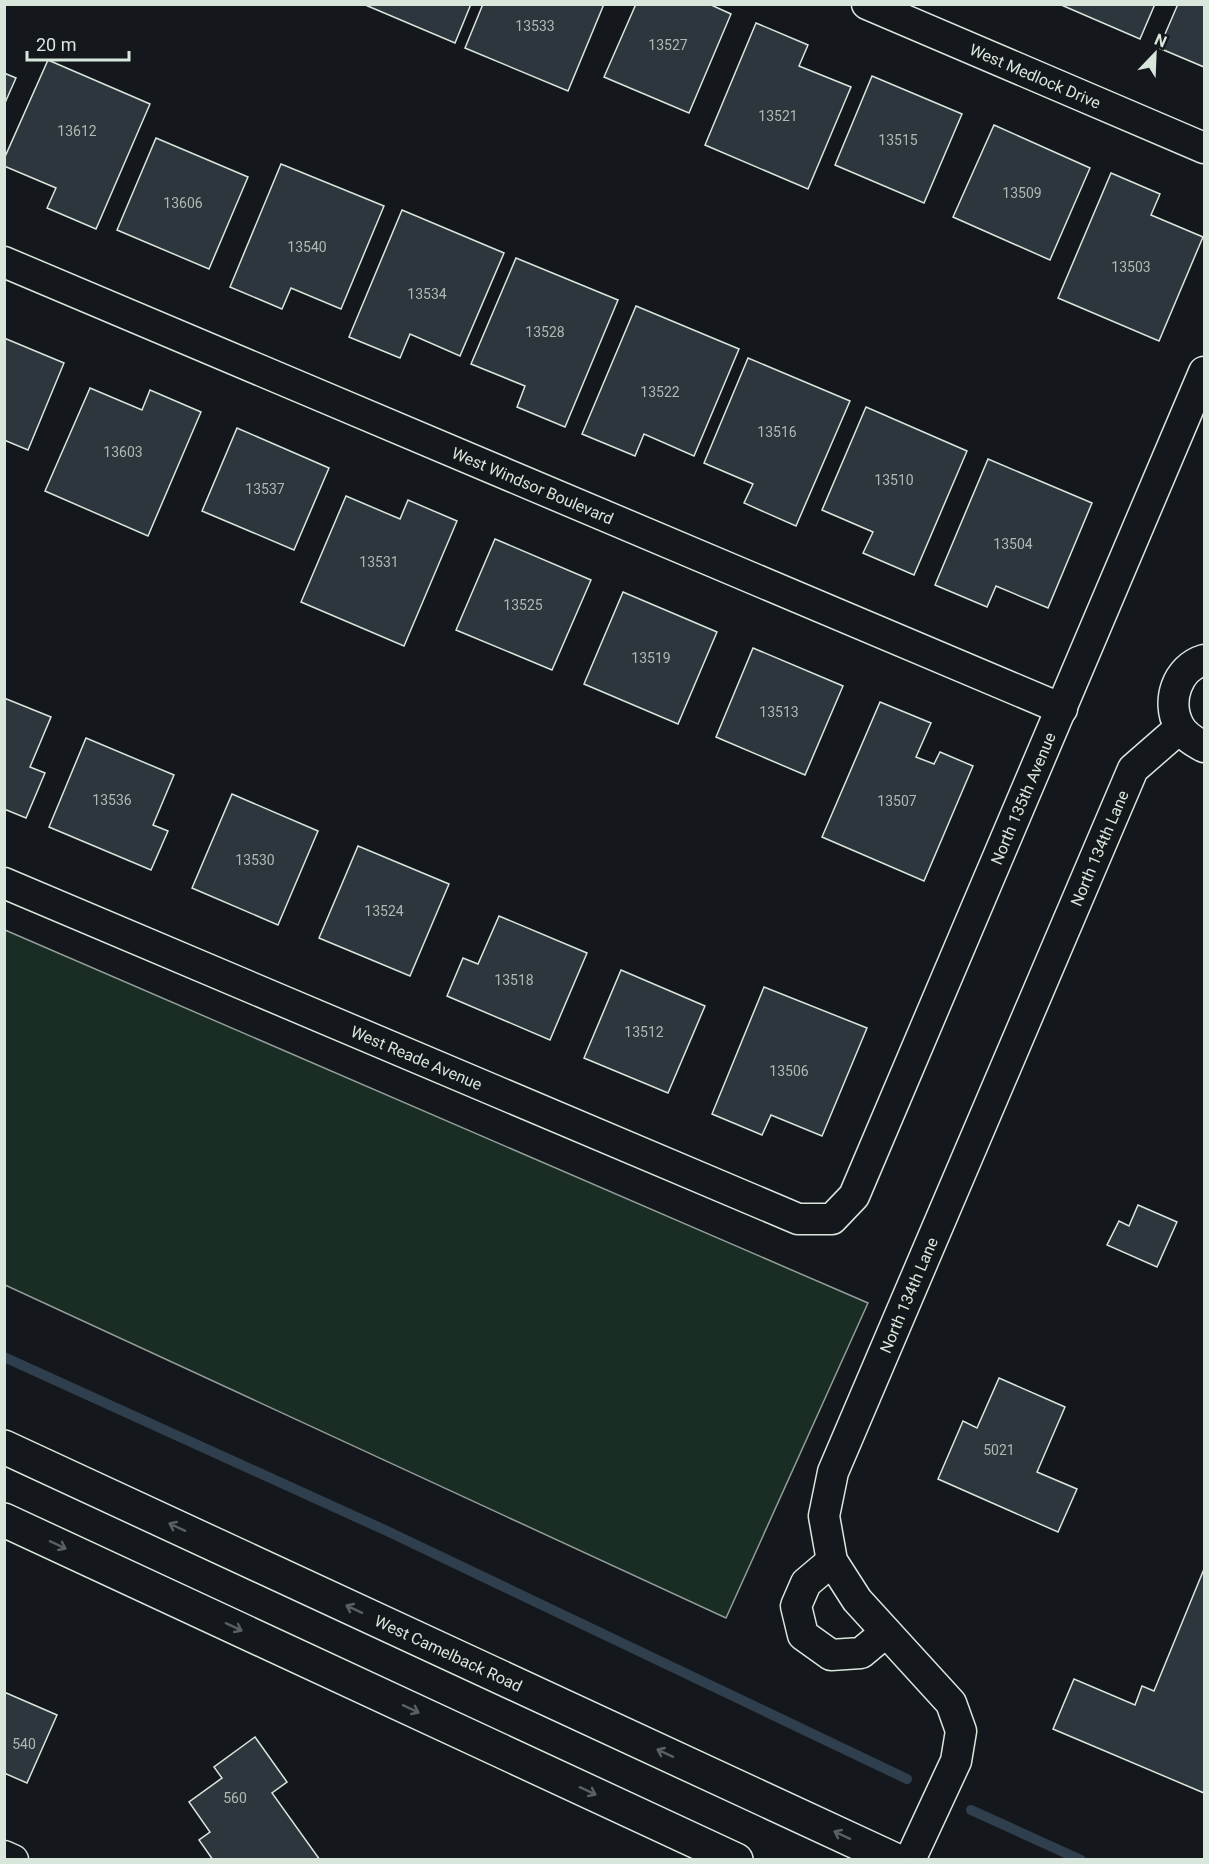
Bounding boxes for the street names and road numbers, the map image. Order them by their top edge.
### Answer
street label: West Medlock Drive [967,40,1104,113]
street label: West Windsor Boulevard [449,443,616,528]
street label: North 135th Avenue [987,730,1060,868]
street label: North 134th Lane [1067,788,1133,909]
street label: West Reade Avenue [348,1022,485,1094]
street label: North 134th Lane [876,1235,942,1356]
street label: West Camelback Road [372,1611,525,1696]

